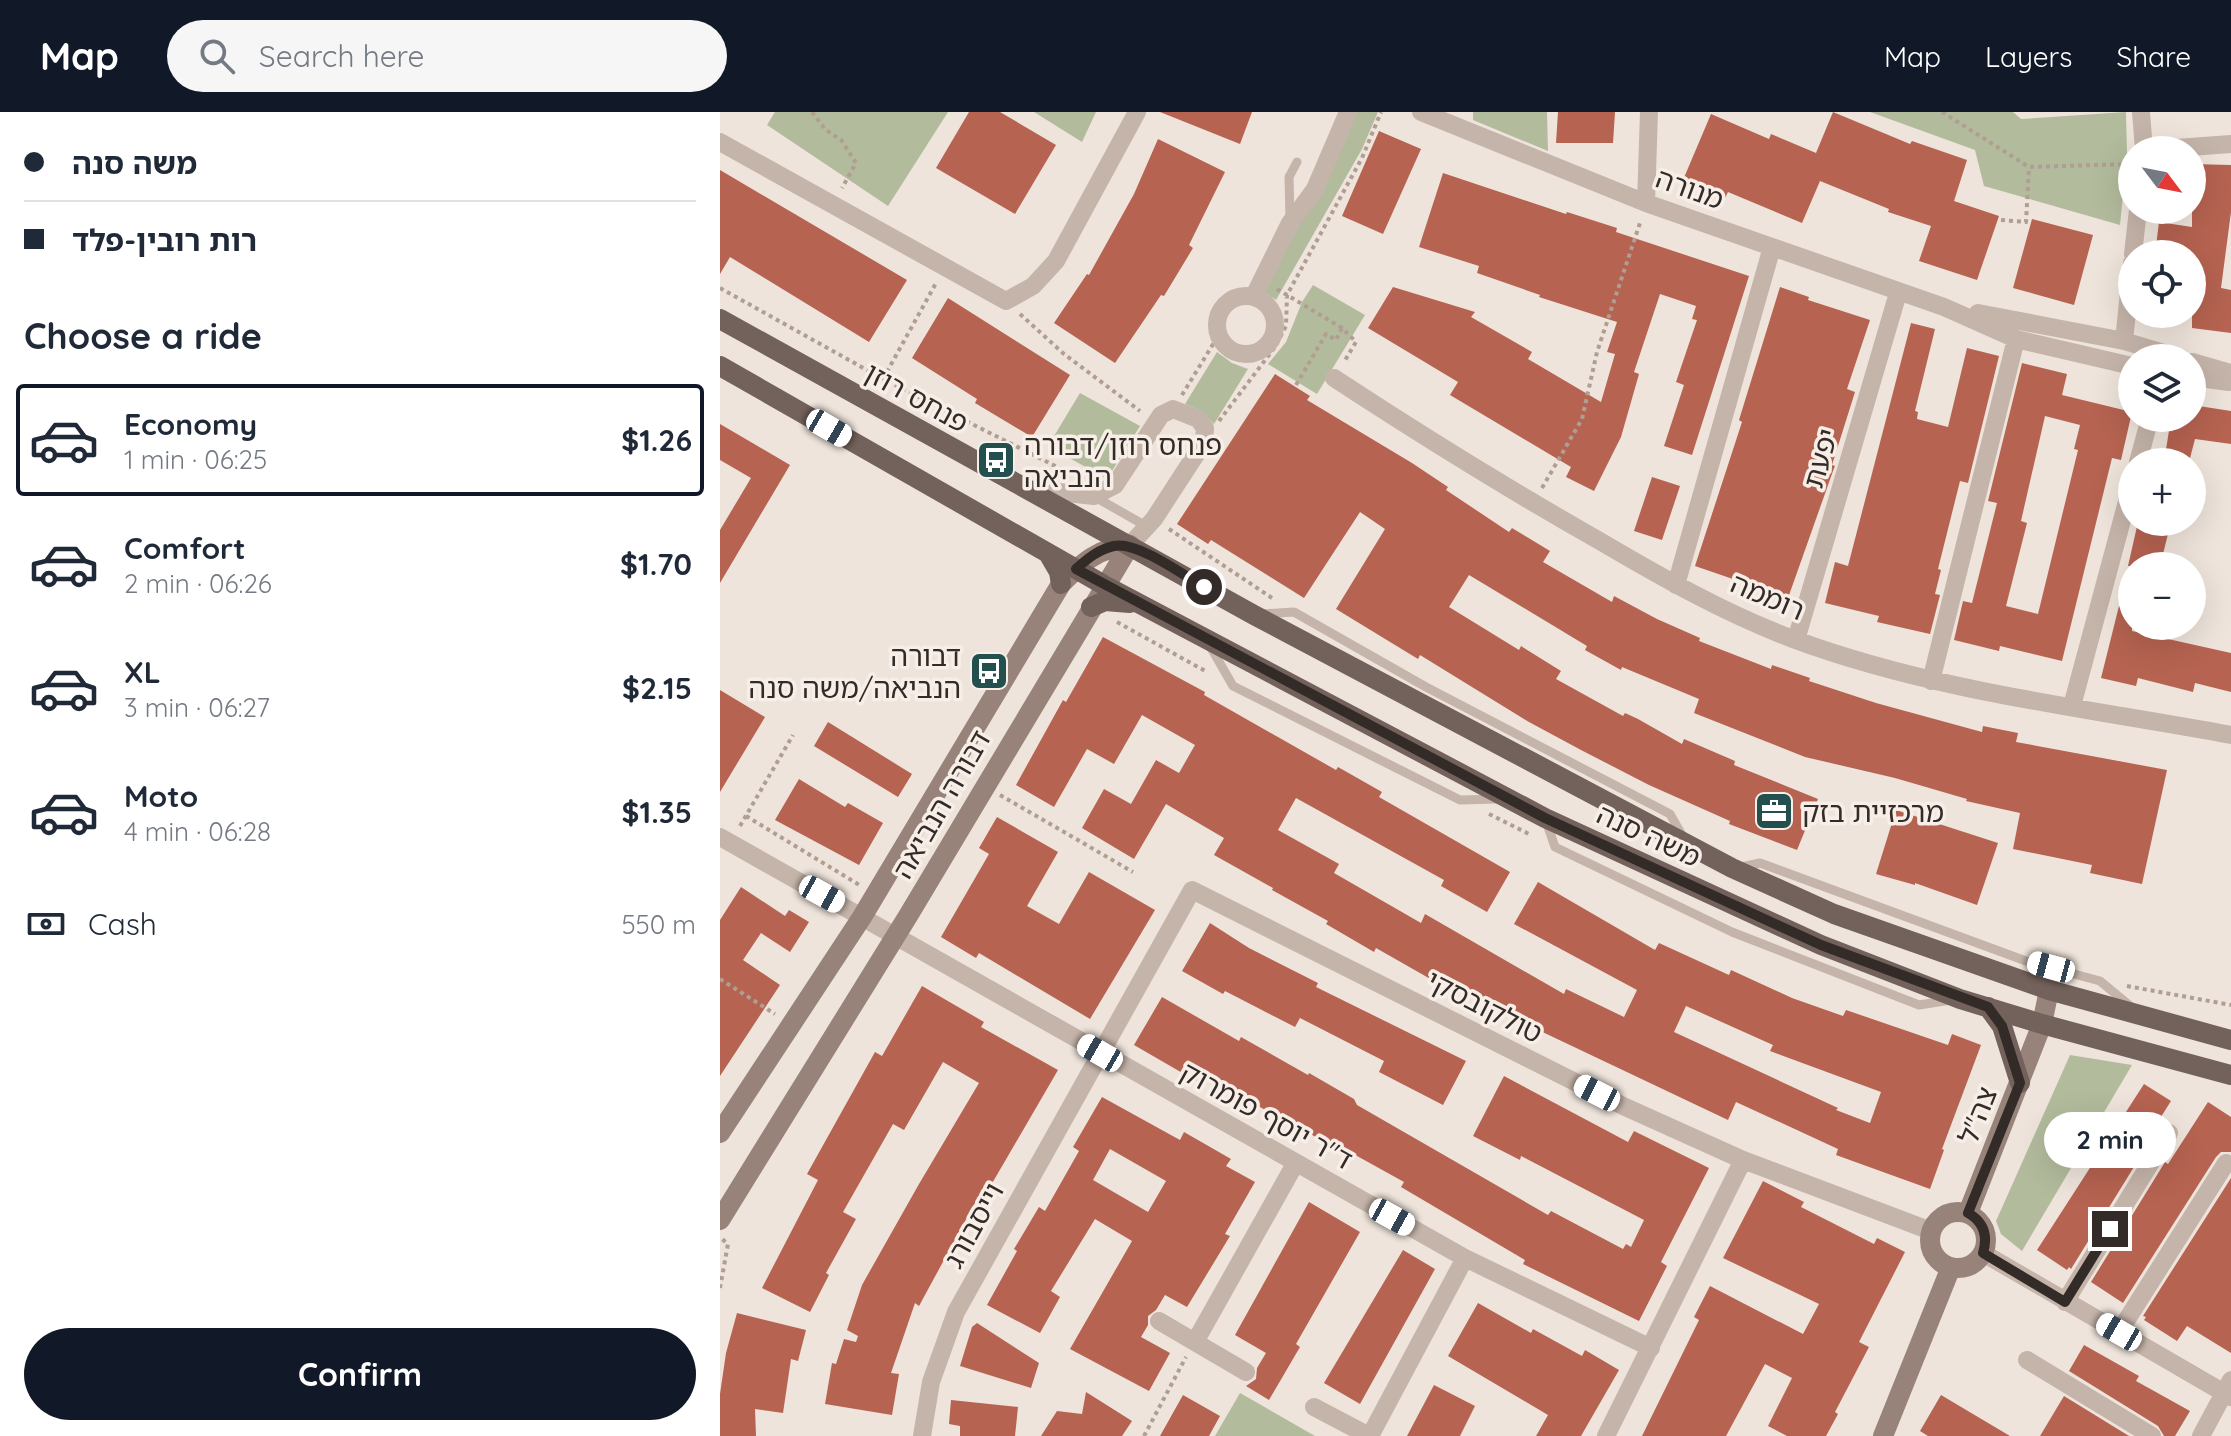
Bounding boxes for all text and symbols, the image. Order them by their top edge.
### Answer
search box [167,20,727,92]
text: Map [40,32,119,80]
icon: search [195,34,239,78]
text: Search here [259,37,424,75]
text: Map [1884,39,1941,74]
text: Layers [1985,39,2072,74]
text: Share [2116,39,2191,74]
north arrow [2118,136,2206,224]
map controls [2118,136,2206,640]
text: משה סנה [72,144,197,182]
street label: מנורה [1651,160,1729,216]
text: רות רובין-פלד [72,221,257,259]
button: locate [2118,240,2206,328]
text: Choose a ride [24,313,262,358]
button: layers [2118,344,2206,432]
street label: פנחס רוזן [859,354,975,440]
icon: car [28,404,100,476]
text: Economy [124,405,257,443]
car [802,406,856,450]
text: $1.26 [621,421,692,459]
street label: יפעת [1795,424,1845,492]
place label: פנחס רוזן/דבורה הנביאה [1024,427,1222,494]
bus stop icon: פנחס רוזן/דבורה הנביאה [975,439,1017,481]
text: 1 min · 06:25 [124,443,267,476]
button: + [2118,448,2206,536]
icon: car [28,528,100,600]
text: Comfort [124,529,245,567]
text: $1.70 [620,545,692,583]
button: − [2118,552,2206,640]
street label: רוממה [1726,565,1810,627]
text: 2 min · 06:26 [124,567,272,600]
route start [1186,569,1222,605]
place label: דבורה הנביאה/משה סנה [748,638,961,705]
bus stop icon: דבורה הנביאה/משה סנה [968,650,1010,692]
icon: car [28,652,100,724]
text: XL [124,653,161,691]
text: $2.15 [622,669,692,707]
text: 3 min · 06:27 [124,691,270,724]
street label: דבורה הנביאה [884,723,998,885]
icon: car [28,776,100,848]
text: Moto [124,777,198,815]
office icon: מרכזיית בזק [1753,790,1795,832]
text: $1.35 [622,793,692,831]
place label: מרכזיית בזק [1802,794,1944,829]
street label: משה סנה [1592,796,1706,874]
text: 4 min · 06:28 [124,815,271,848]
car [795,872,849,916]
icon: cash [24,902,68,946]
text: Cash [88,905,157,943]
text: 550 m [621,908,696,941]
car [2025,949,2077,985]
street label: טולקובסקי [1421,962,1549,1050]
car [1073,1031,1127,1075]
street label: ד"ר יוסף פומרוק [1175,1053,1359,1177]
car [1570,1071,1624,1115]
street label: צה"ל [1950,1081,2004,1149]
callout: 2 min [2044,1113,2176,1169]
text: 2 min [2076,1123,2144,1156]
street label: וייסבורג [935,1176,1011,1274]
car [1365,1195,1419,1239]
route end [2092,1211,2128,1247]
car [2092,1310,2146,1354]
button: Confirm [24,1328,696,1420]

